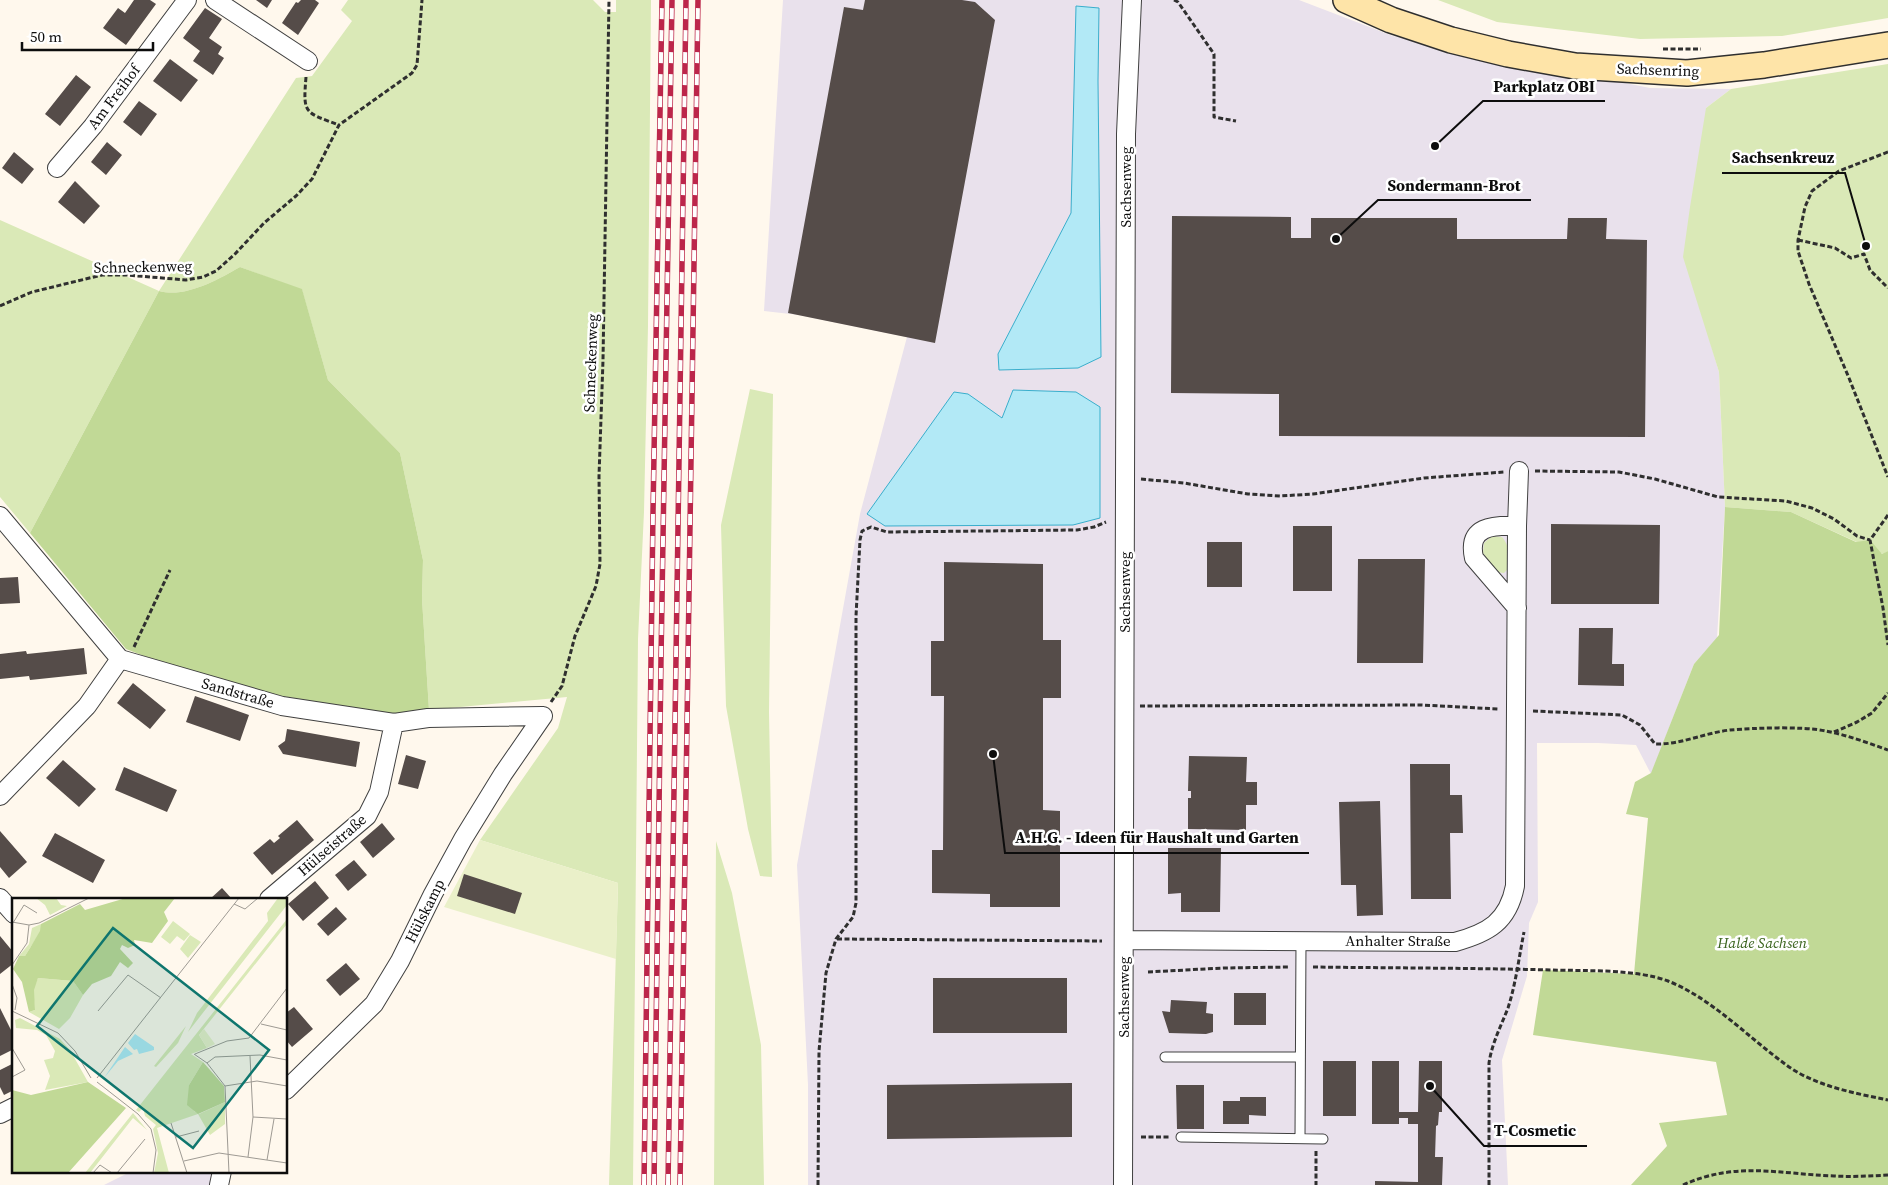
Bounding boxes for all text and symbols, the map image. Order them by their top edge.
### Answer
scale bar [22,20,154,52]
text: 50 m [30,26,62,47]
street label: Sachsenring [1616,58,1700,81]
street label: Am Freihof [82,59,146,133]
callout: Parkplatz OBI [1483,70,1605,101]
text: Parkplatz OBI [1493,75,1595,97]
callout: Sachsenkreuz [1722,142,1845,173]
street label: Sachsenweg [1115,146,1136,227]
text: Sachsenkreuz [1732,146,1835,168]
callout: Sondermann-Brot [1378,169,1531,200]
text: Sondermann-Brot [1387,174,1521,196]
street label: Schneckenweg [94,255,193,278]
street label: Schneckenweg [578,313,603,413]
street label: Sachsenweg [1114,551,1135,632]
street label: Sandstraße [199,672,277,713]
street label: Hülseistraße [293,809,371,880]
callout: A.H.G. - Ideen für Haushalt und Garten [1005,822,1309,853]
text: A.H.G. - Ideen für Haushalt und Garten [1015,826,1299,848]
street label: Hülskamp [400,875,450,946]
inset map [12,898,288,1172]
street label: Anhalter Straße [1345,930,1451,951]
park label: Halde Sachsen [1716,932,1807,953]
street label: Sachsenweg [1113,956,1134,1037]
callout: T-Cosmetic [1484,1115,1587,1146]
text: T-Cosmetic [1494,1119,1576,1141]

